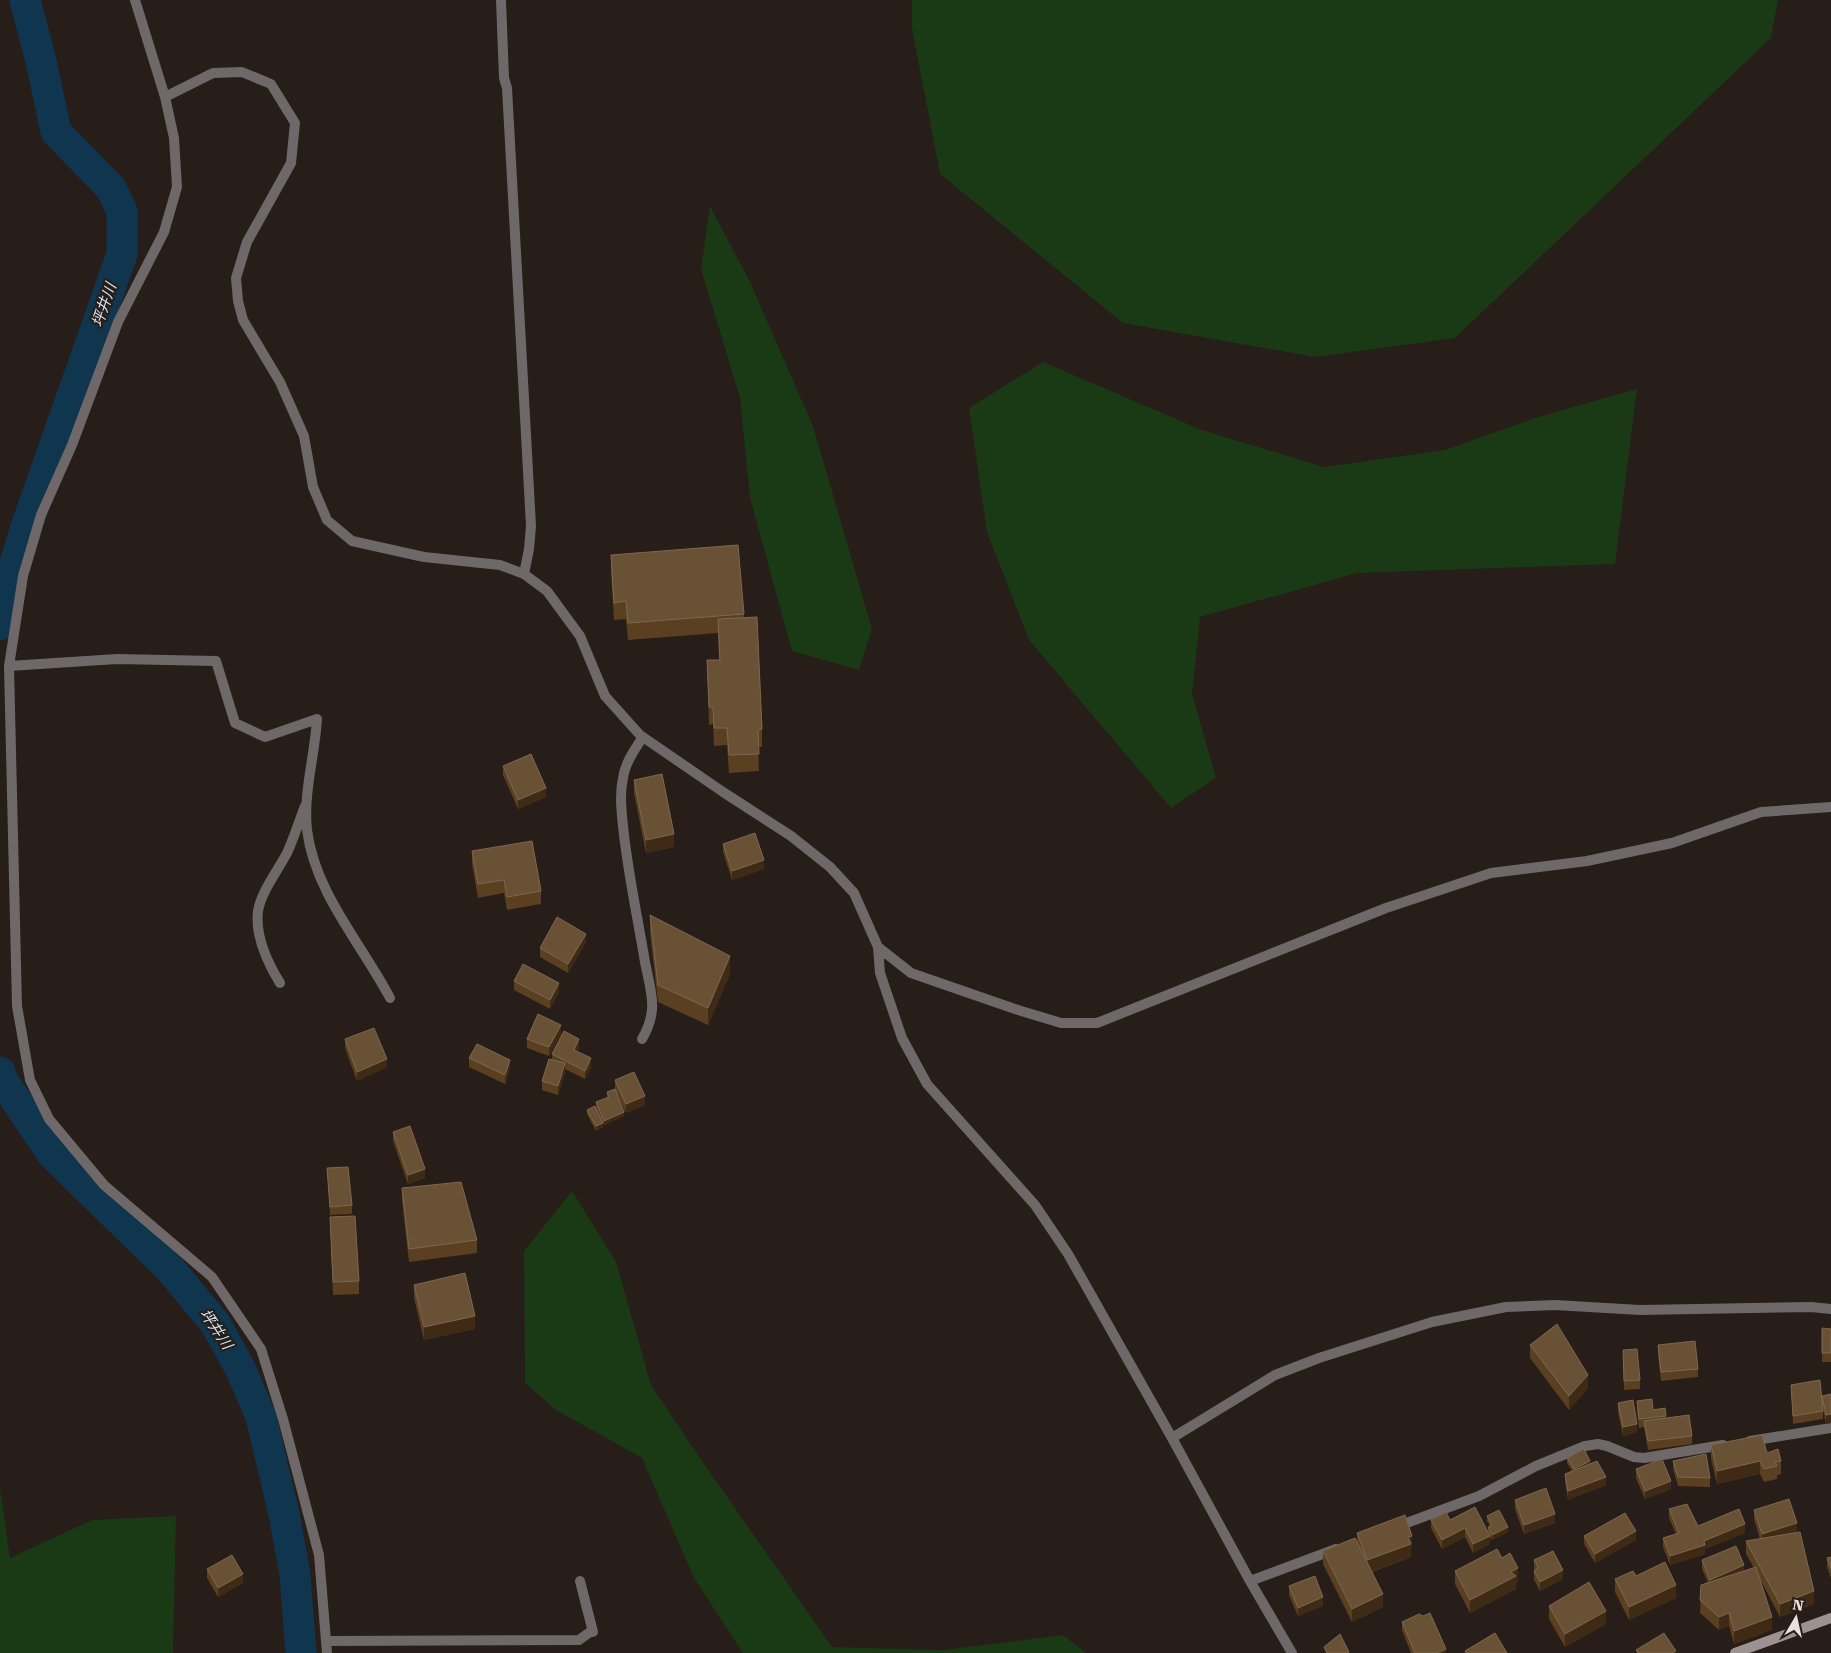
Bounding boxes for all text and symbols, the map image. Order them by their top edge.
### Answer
water label: 坪井川 [88,279,120,329]
water label: 坪井川 [196,1305,237,1354]
north arrow [1771,1593,1821,1643]
text: N [1791,1596,1805,1614]

